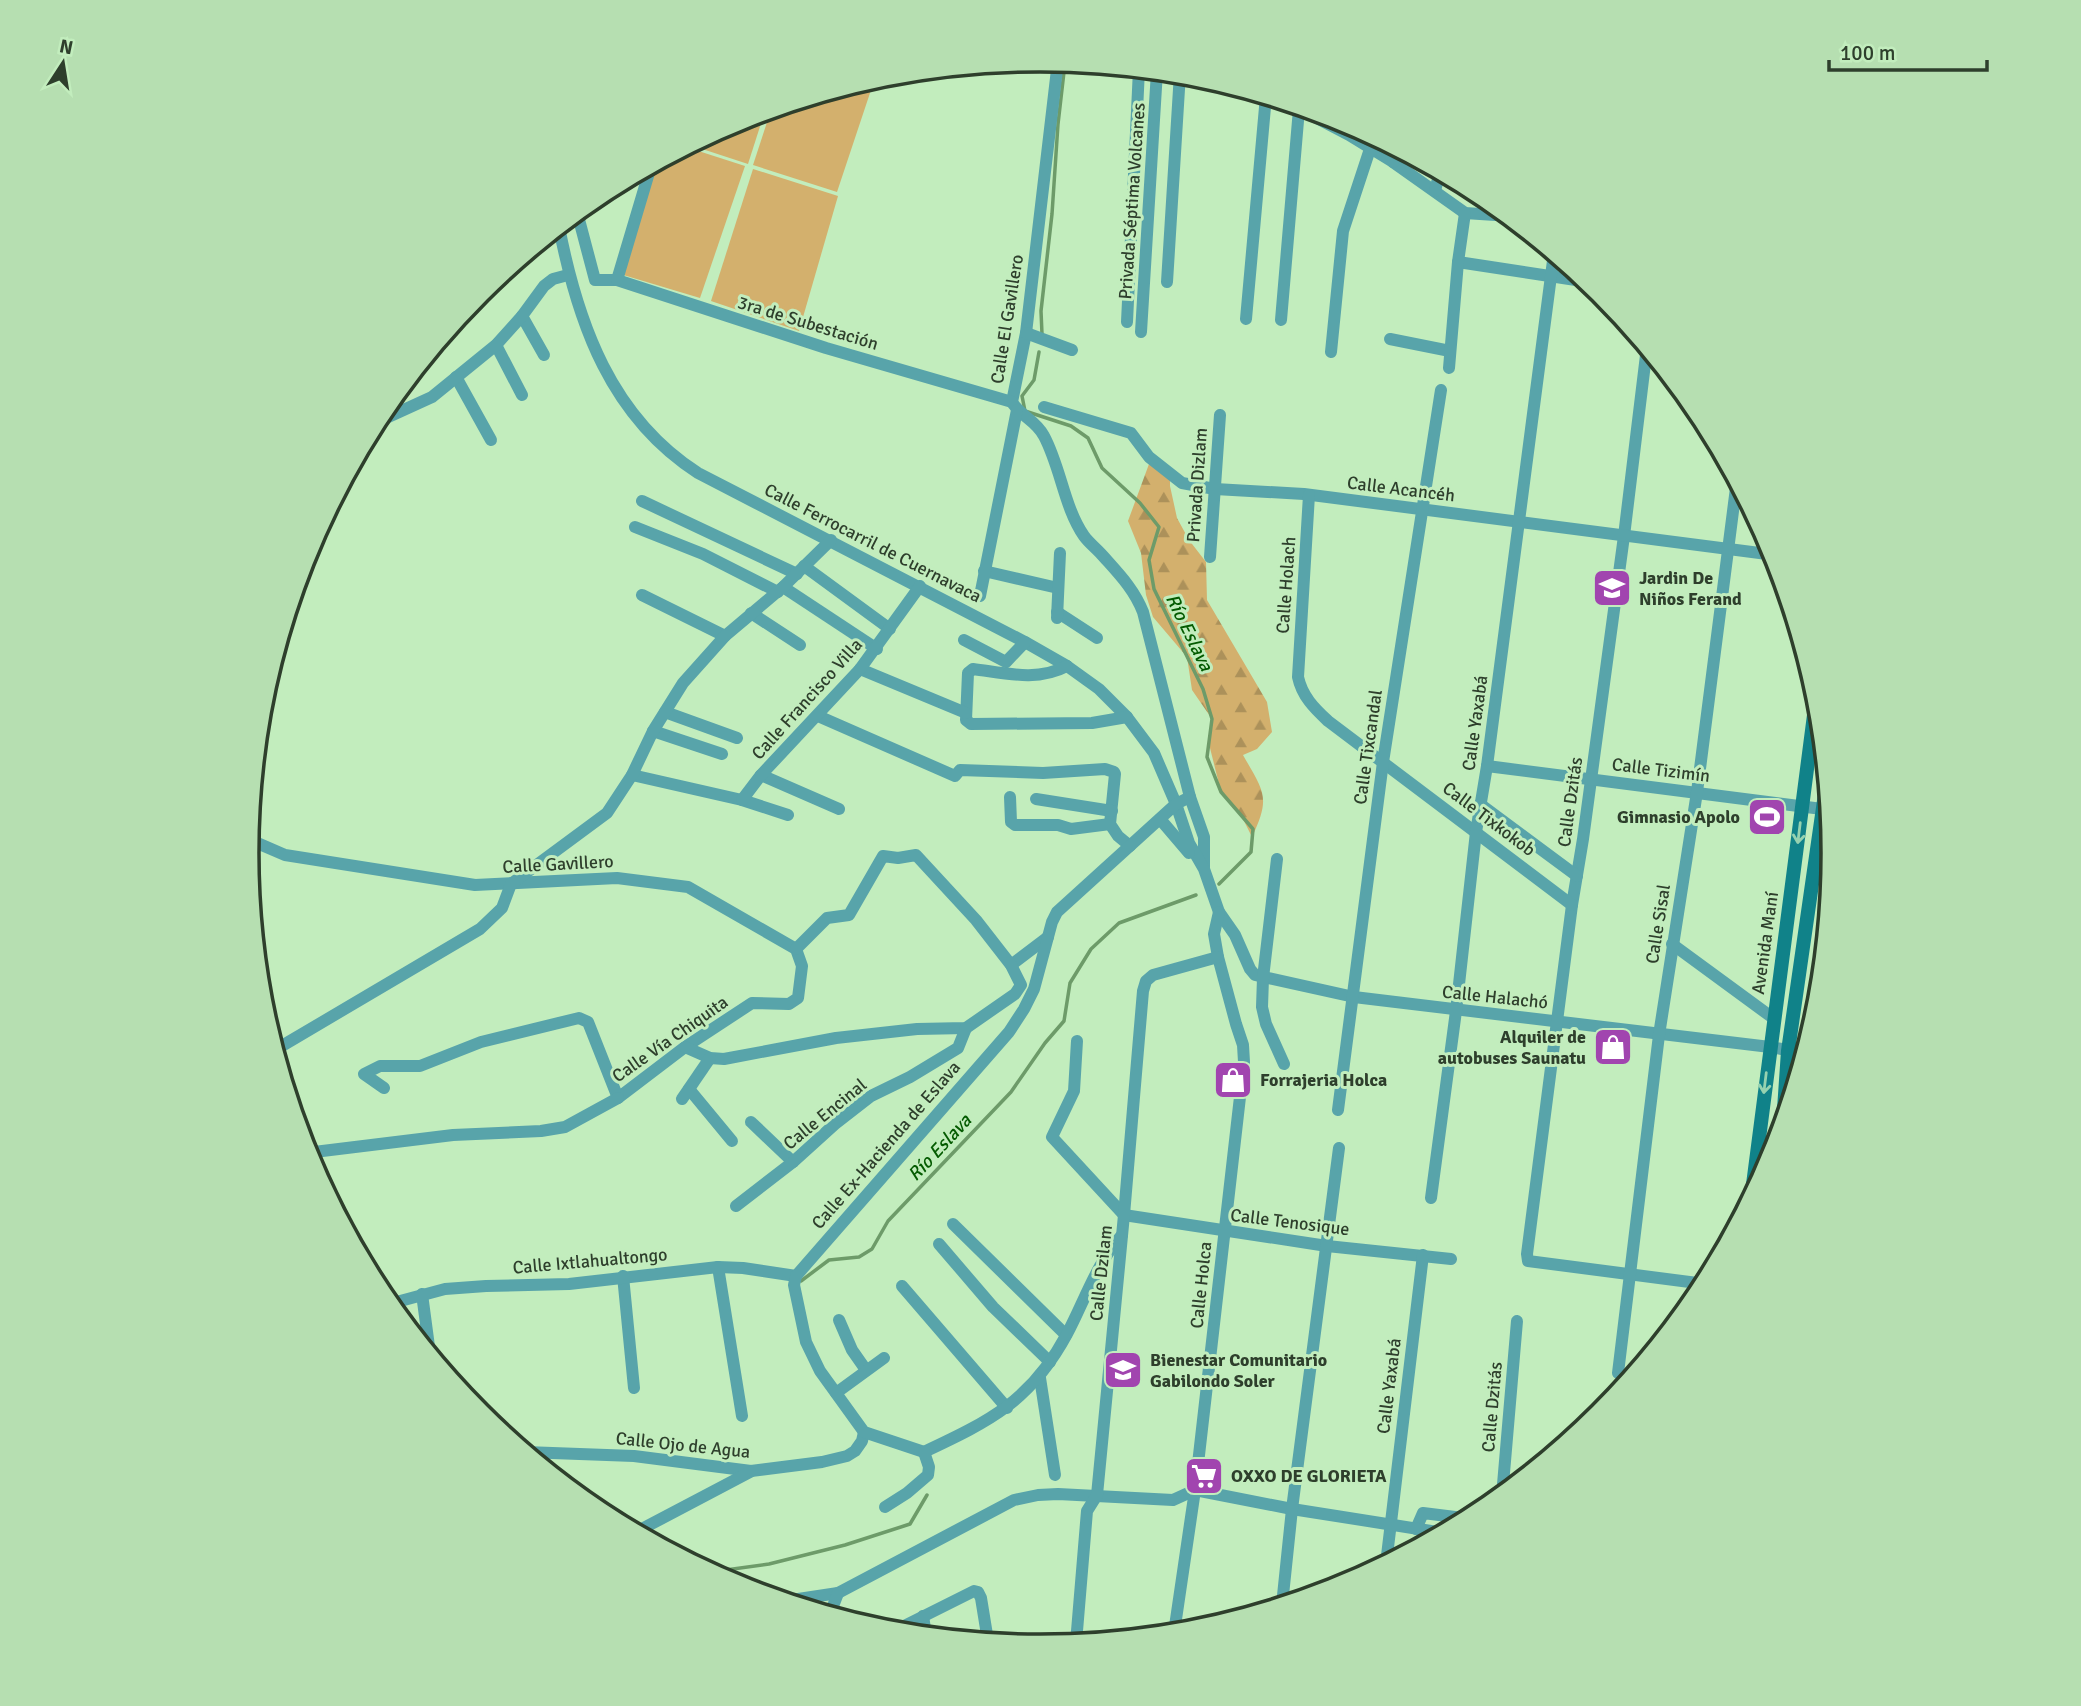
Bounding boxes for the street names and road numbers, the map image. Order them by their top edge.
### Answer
street label: Privada Séptima Volcanes [1114,102,1150,300]
street label: Calle El Gavillero [986,253,1028,385]
street label: 3ra de Subestación [735,291,881,355]
street label: Privada Dizlam [1182,427,1212,543]
street label: Calle Acancéh [1346,471,1456,507]
street label: Calle Ferrocarril de Cuernavaca [761,479,985,607]
street label: Calle Holach [1272,536,1300,634]
street label: Calle Francisco Villa [747,634,867,764]
street label: Calle Yaxabá [1457,674,1493,772]
street label: Calle Tixcandal [1349,688,1387,806]
street label: Calle Tizimín [1611,753,1711,787]
street label: Calle Dzitás [1553,755,1587,848]
street label: Calle Tixkokob [1438,777,1540,861]
street label: Calle Gavillero [502,850,614,878]
street label: Calle Sisal [1641,883,1675,965]
street label: Avenida Maní [1747,890,1783,996]
street label: Calle Halachó [1441,981,1549,1013]
street label: Calle Vía Chiquita [608,991,732,1087]
street label: Calle Ex-Hacienda de Eslava [807,1056,965,1234]
street label: Calle Encinal [779,1074,871,1154]
street label: Calle Tenosique [1229,1204,1351,1240]
street label: Calle Dzilam [1085,1224,1117,1322]
street label: Calle Holca [1185,1240,1217,1330]
street label: Calle Ixtlahualtongo [512,1243,668,1279]
street label: Calle Yaxabá [1372,1337,1406,1435]
street label: Calle Dzitás [1477,1361,1507,1453]
street label: Calle Ojo de Agua [615,1427,751,1463]

